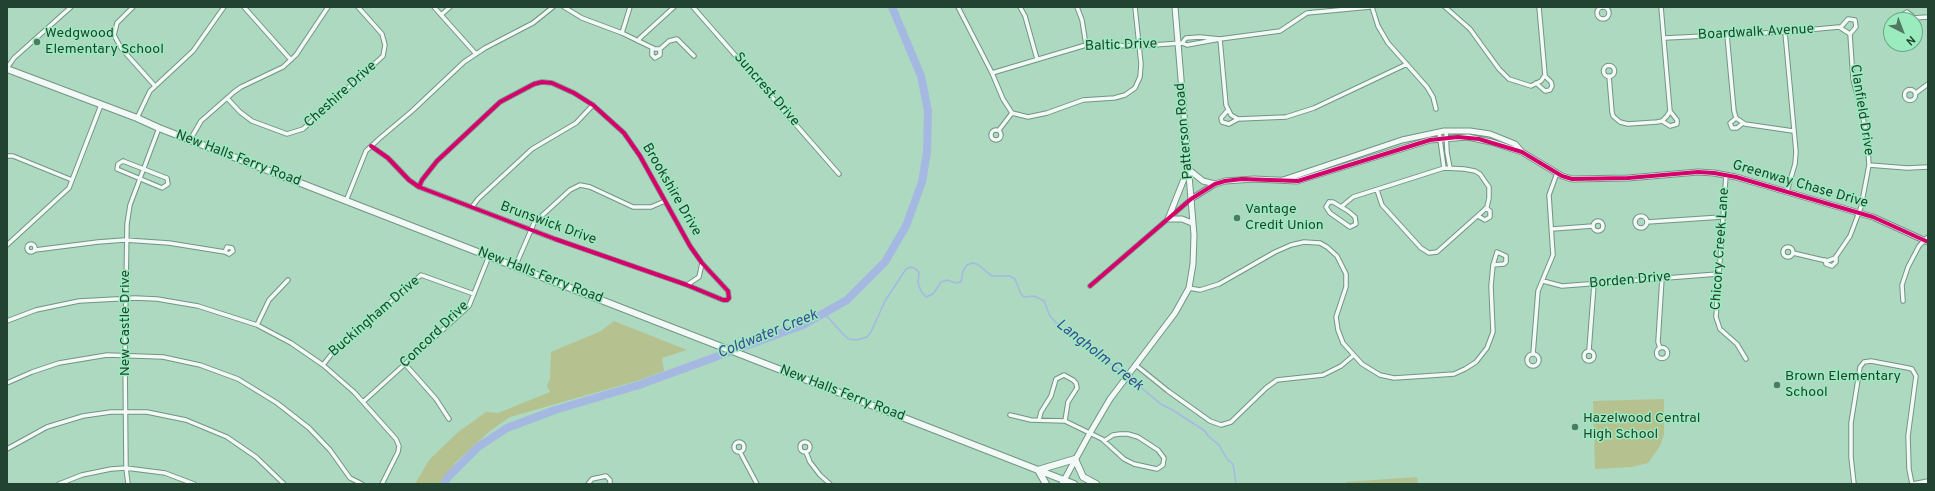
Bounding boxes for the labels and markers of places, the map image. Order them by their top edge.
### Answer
place label: Wedgwood Elementary School [45,26,164,58]
marker: Wedgwood Elementary School [32,37,42,47]
place label: Vantage Credit Union [1245,202,1324,234]
marker: Vantage Credit Union [1232,213,1242,223]
place label: Brown Elementary School [1785,369,1901,402]
marker: Brown Elementary School [1772,380,1782,390]
place label: Hazelwood Central High School [1583,411,1700,444]
marker: Hazelwood Central High School [1570,422,1580,432]

